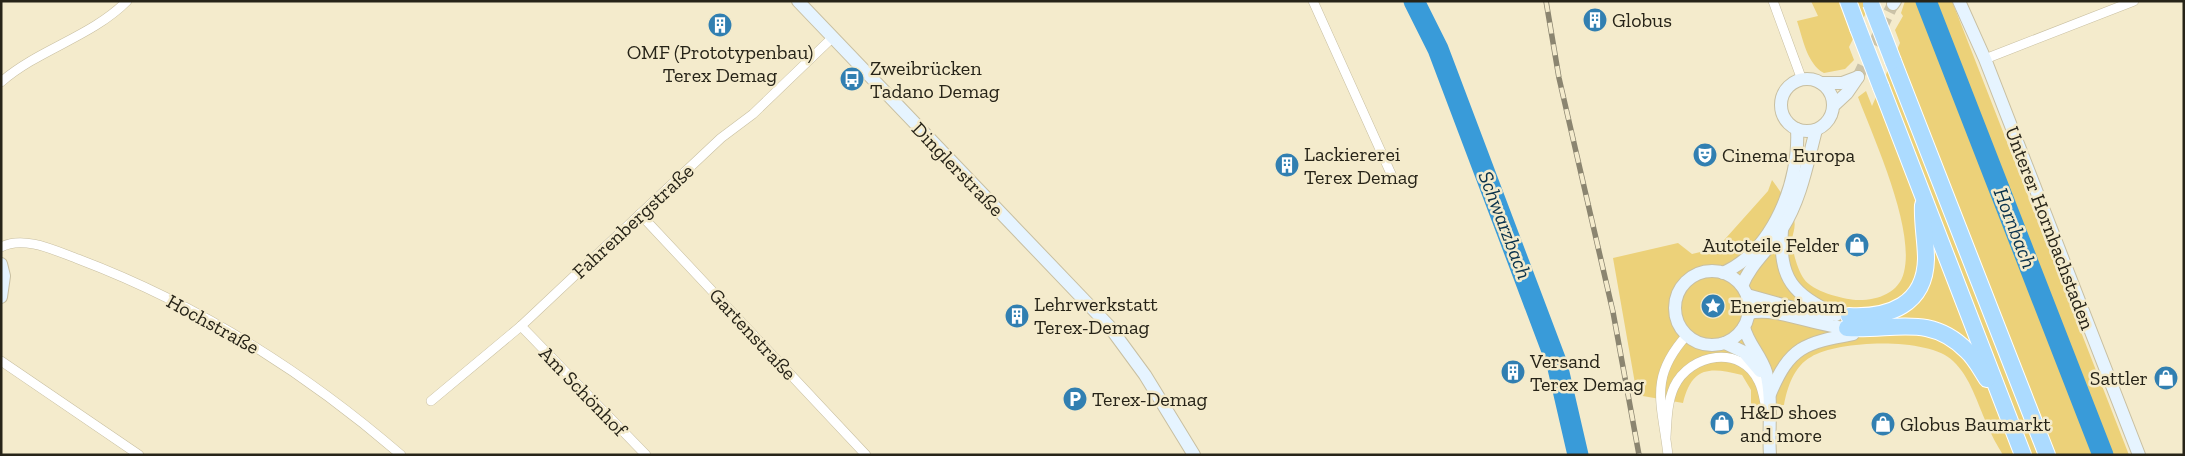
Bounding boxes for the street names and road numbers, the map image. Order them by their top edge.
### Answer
street label: Dinglerstraße [907,117,1009,221]
street label: Unterer Hornbachstaden [2000,123,2100,334]
street label: Fahrenbergstraße [567,159,699,283]
street label: Gartenstraße [704,283,802,385]
street label: Hochstraße [163,289,263,359]
street label: Am Schönhof [534,341,633,442]

